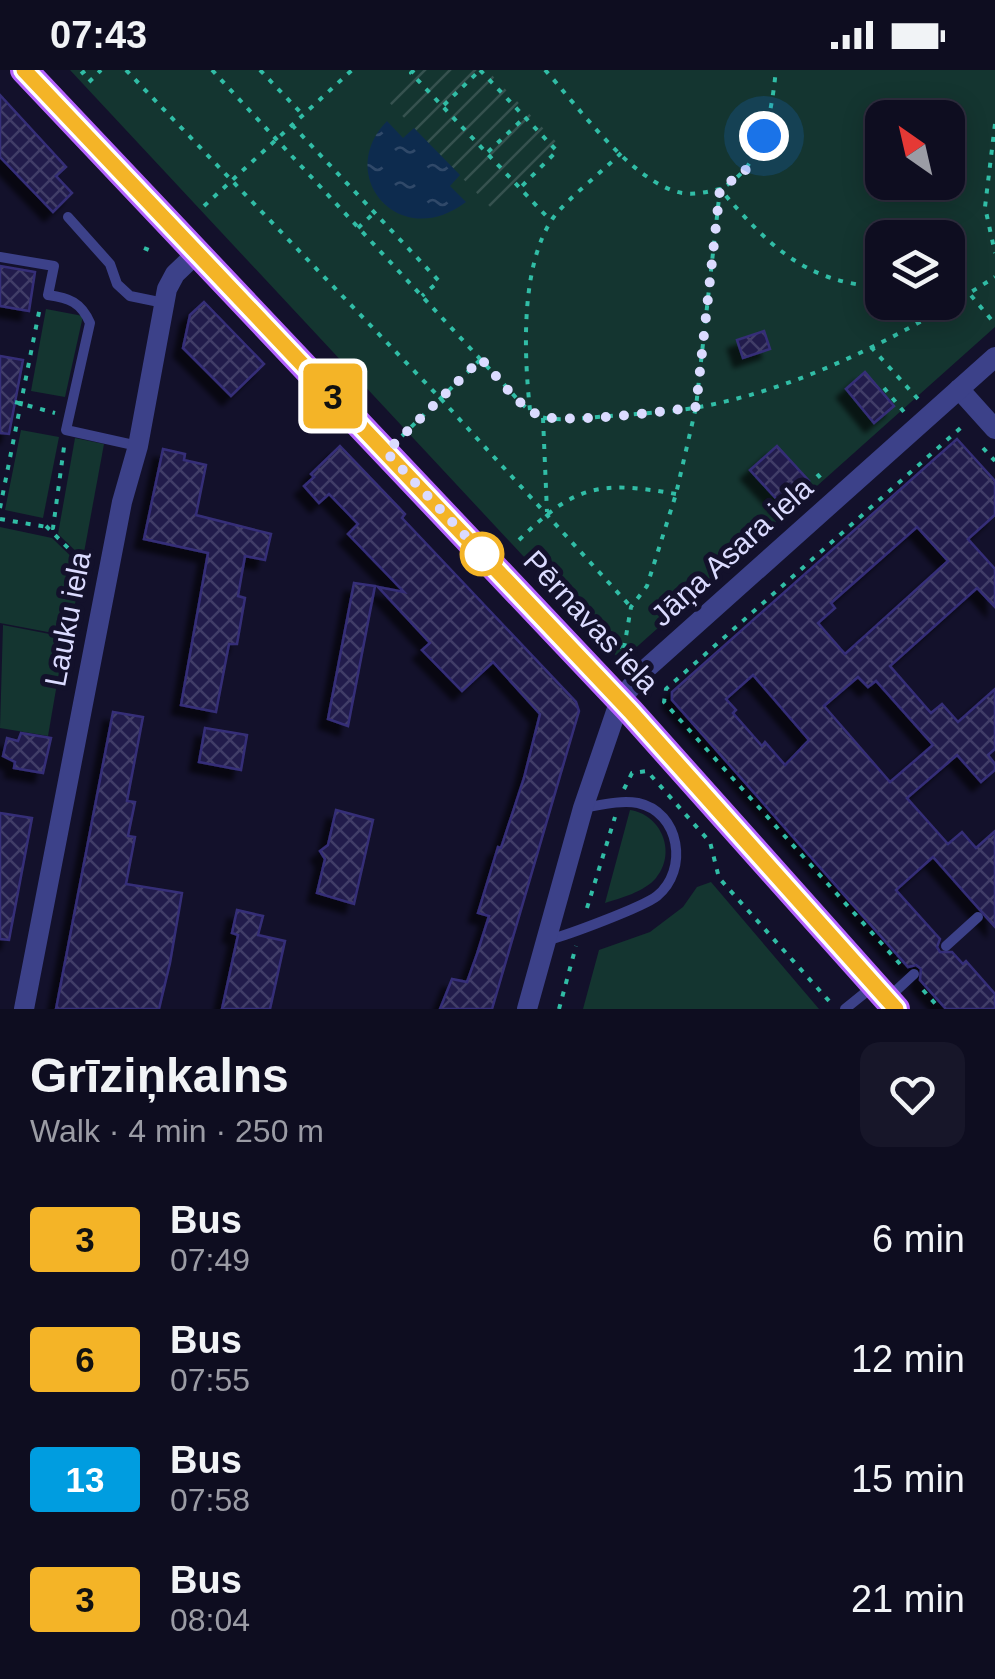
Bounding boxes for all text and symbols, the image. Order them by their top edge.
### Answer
text: 07:43 [50,14,147,56]
north arrow [865,100,965,200]
map controls [865,100,965,320]
your location [739,111,789,161]
button: layers [865,220,965,320]
line badge: 3 [300,364,366,428]
text: 3 [323,377,343,416]
street label: Jāņa Asara iela [644,471,819,633]
unlabelled marker [461,533,503,575]
street label: Pērnavas iela [517,544,666,700]
street label: Lauku iela [38,548,97,689]
button: heart [860,1042,965,1147]
text: Grīziņkalns [30,1049,289,1102]
text: Walk · 4 min · 250 m [30,1113,324,1149]
text: Bus [170,1199,242,1241]
text: 6 min [872,1218,965,1260]
text: 3 [75,1220,95,1259]
text: 07:49 [170,1242,250,1278]
text: Bus [170,1319,242,1361]
text: 12 min [851,1338,965,1380]
text: 6 [75,1340,95,1379]
text: 07:55 [170,1362,250,1398]
text: Bus [170,1439,242,1481]
text: 15 min [851,1458,965,1500]
text: 13 [66,1460,104,1499]
text: 07:58 [170,1482,250,1518]
text: Bus [170,1559,242,1601]
text: 21 min [851,1578,965,1620]
text: 3 [75,1580,95,1619]
text: 08:04 [170,1602,250,1638]

